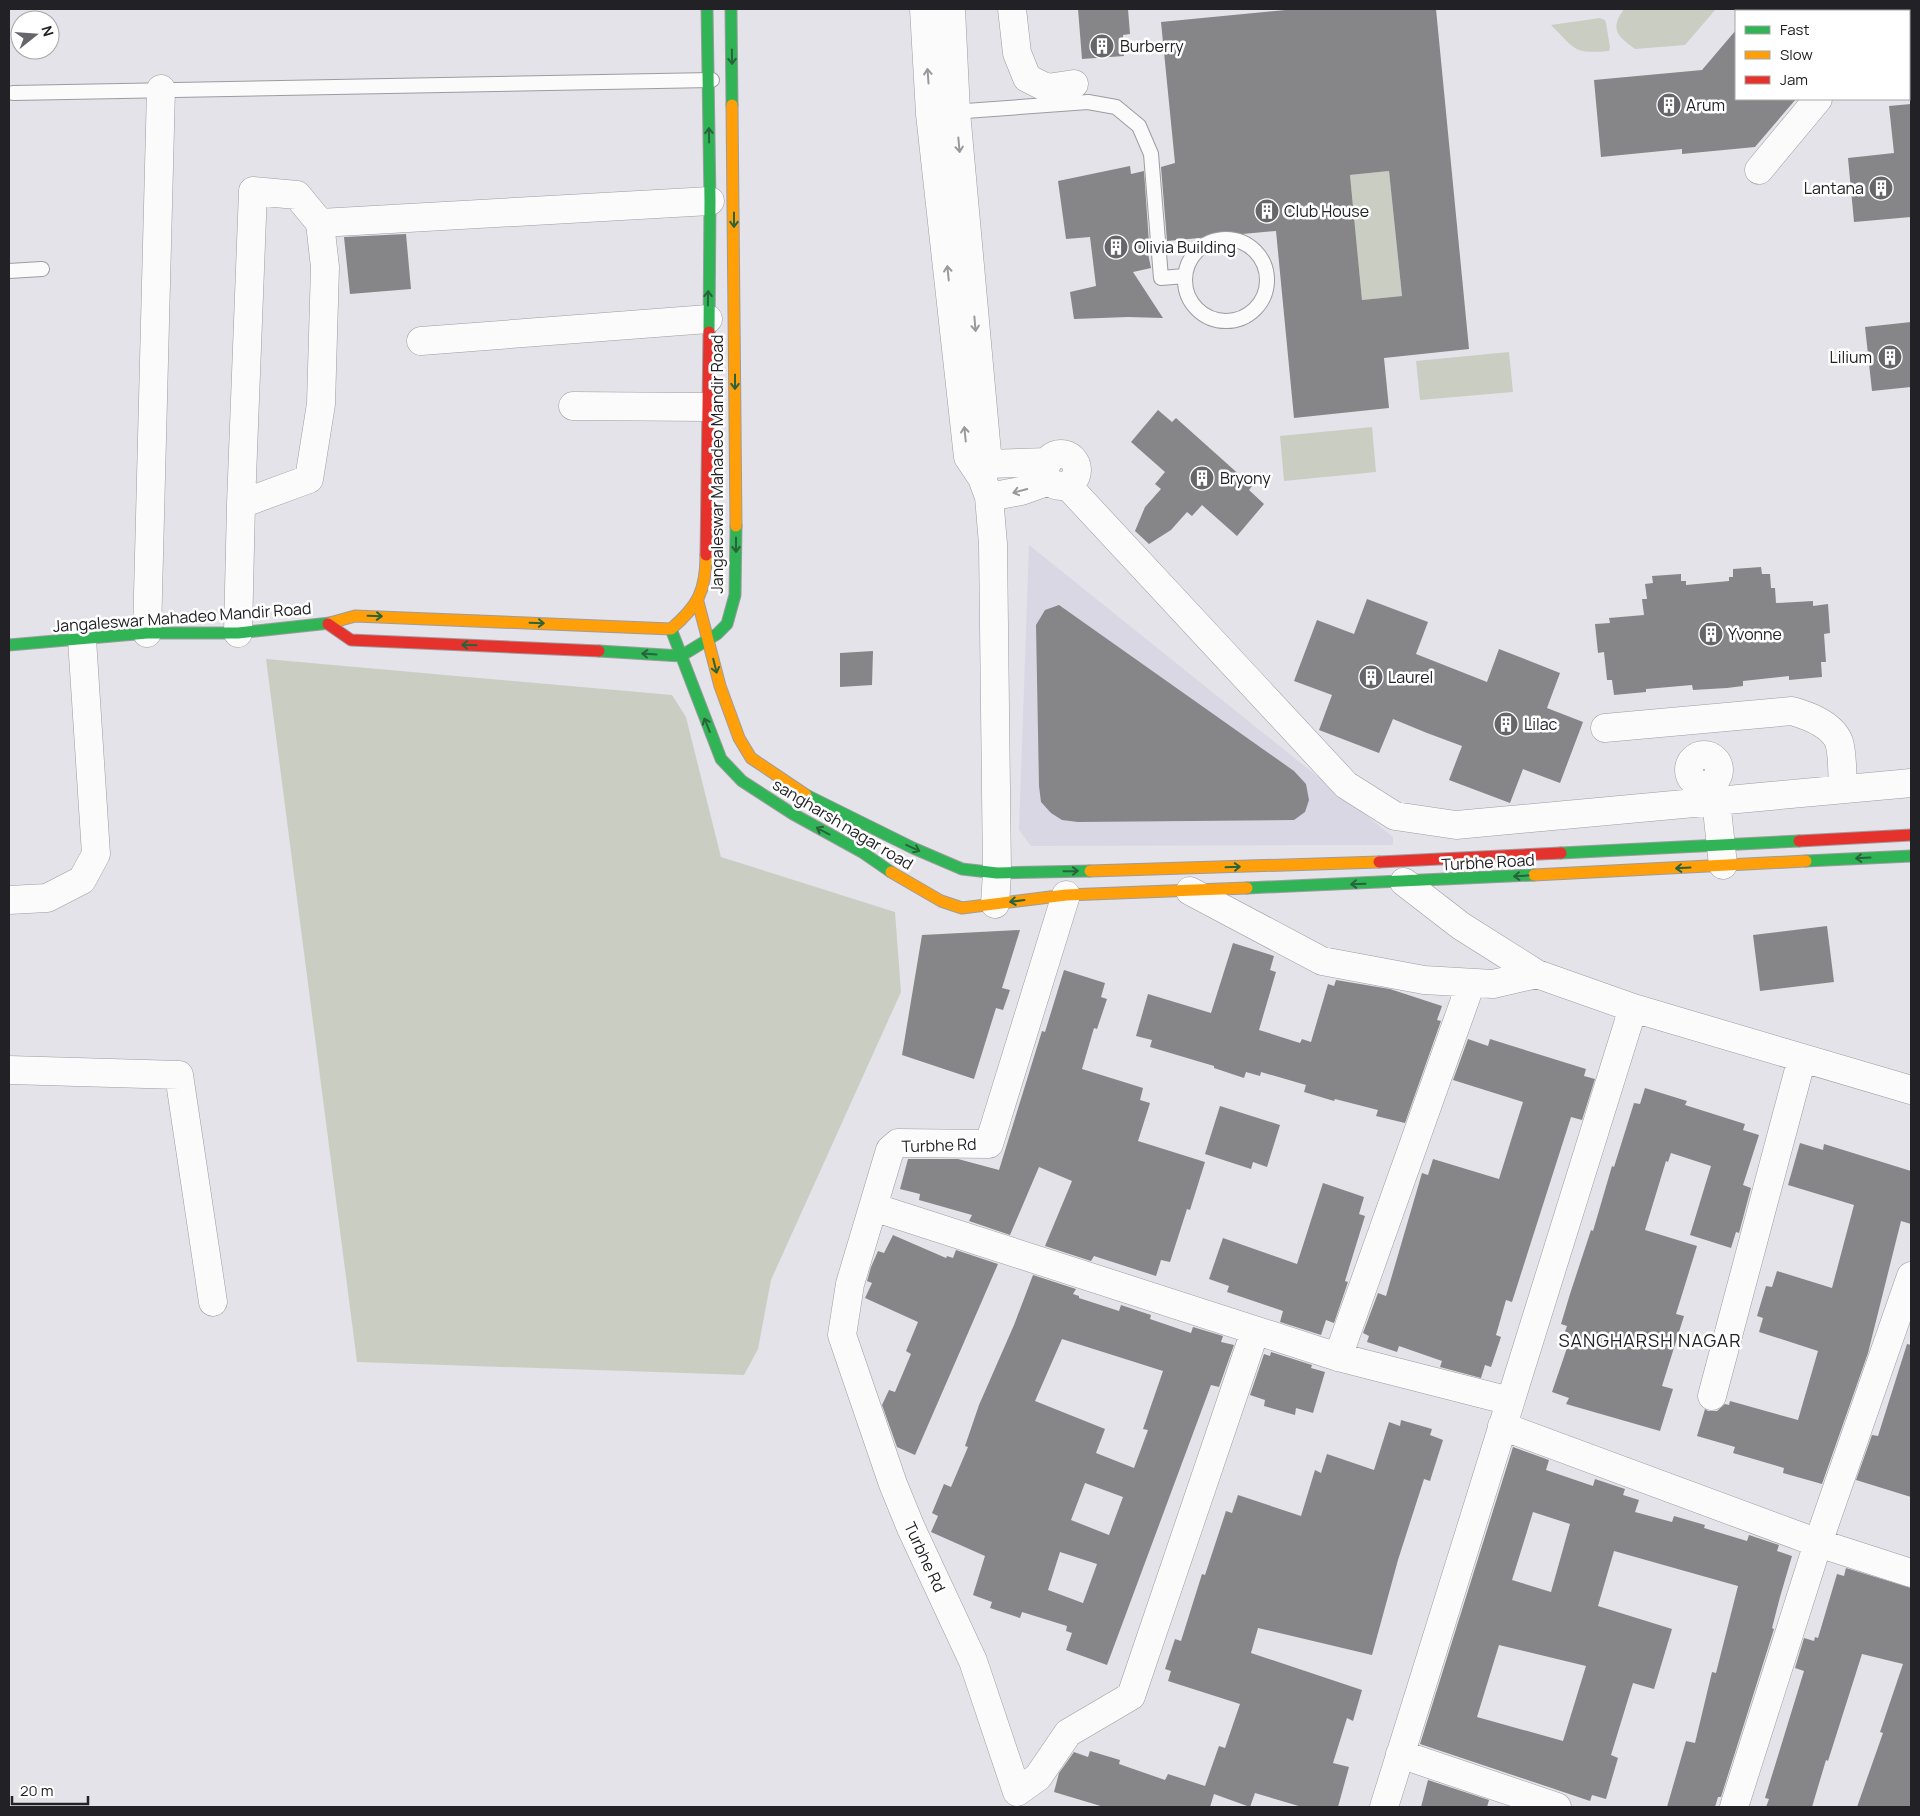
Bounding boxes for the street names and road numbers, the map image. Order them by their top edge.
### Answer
street label: Jangaleswar Mahadeo Mandir Road [706,334,728,594]
street label: Jangaleswar Mahadeo Mandir Road [52,597,312,637]
street label: sangharsh nagar road [769,773,917,875]
street label: Turbhe Road [1441,849,1535,875]
street label: Turbhe Rd [901,1133,977,1157]
street label: Turbhe Rd [899,1518,951,1596]

